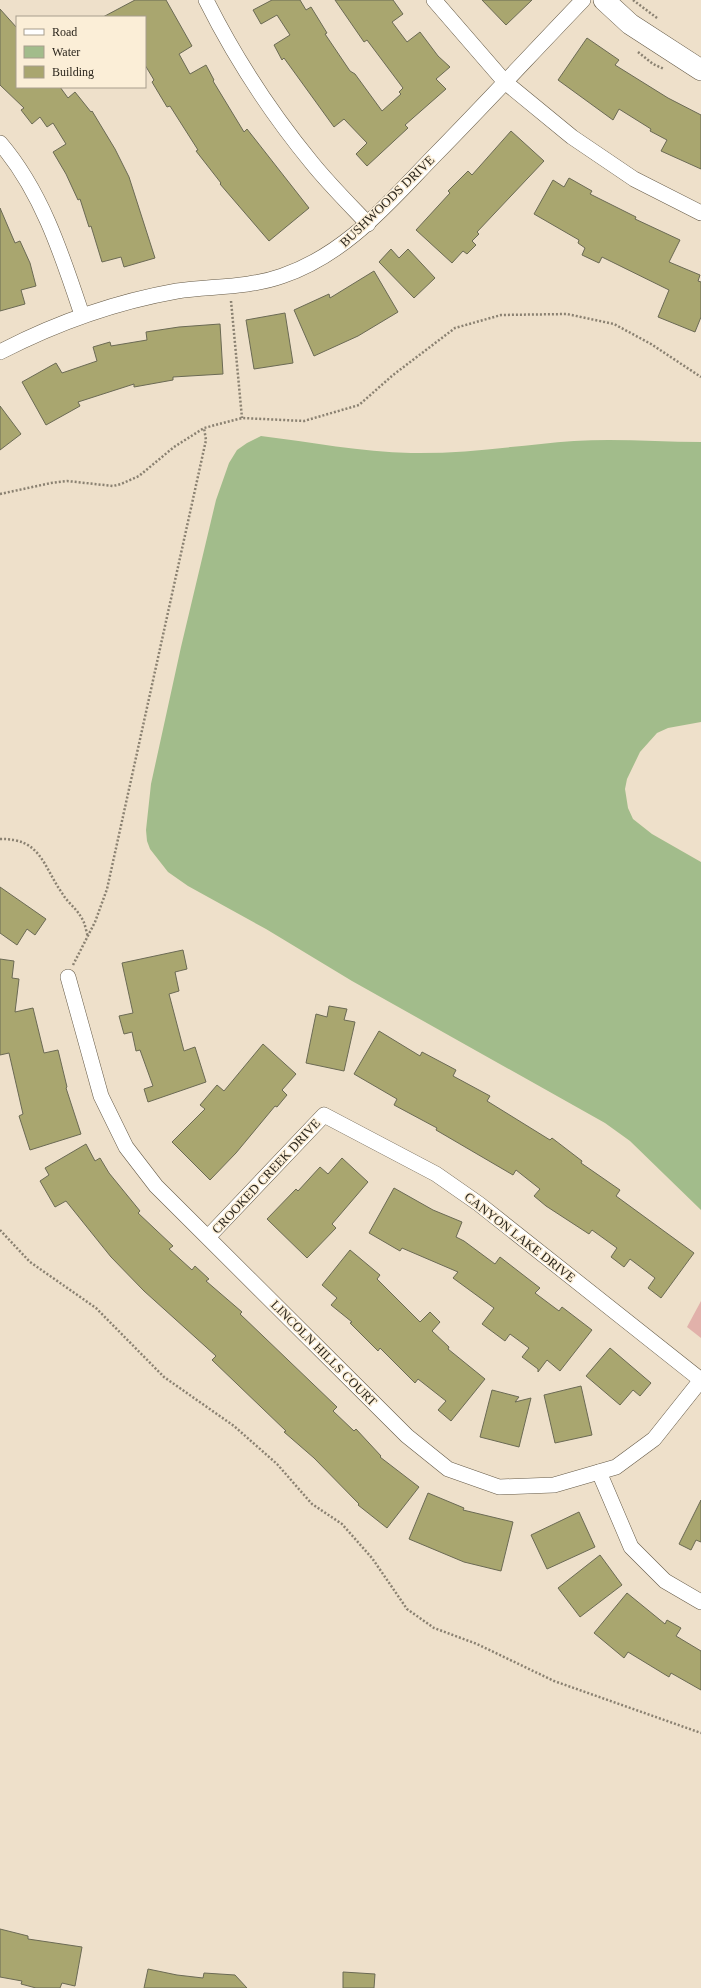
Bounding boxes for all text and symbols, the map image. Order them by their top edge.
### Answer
legend [16,16,146,88]
text: Road [52,25,77,39]
text: Water [52,45,80,59]
text: Building [52,65,94,79]
street label: BUSHWOODS DRIVE [337,152,437,250]
street label: CROOKED CREEK DRIVE [209,1115,323,1237]
street label: CANYON LAKE DRIVE [462,1189,578,1285]
street label: LINCOLN HILLS COURT [268,1297,380,1409]

